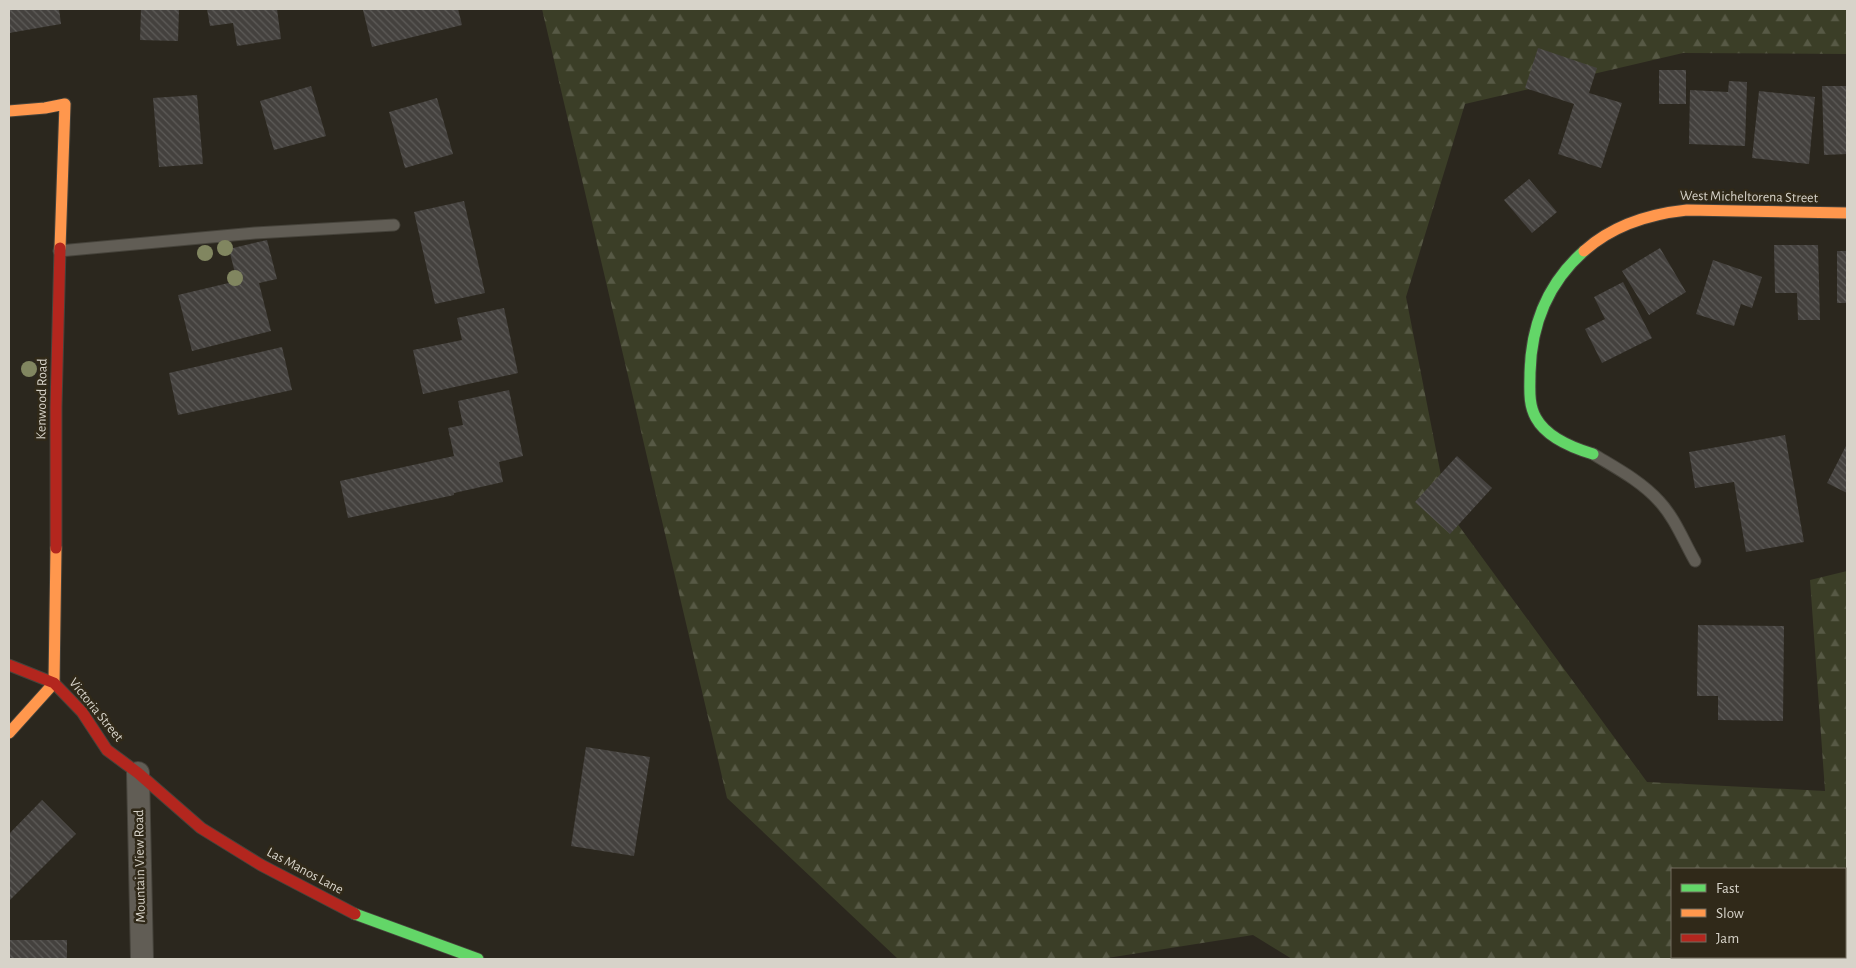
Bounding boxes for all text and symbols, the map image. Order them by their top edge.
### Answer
street label: West Micheltorena Street [1680,189,1819,205]
street label: Kenwood Road [34,358,50,440]
street label: Victoria Street [66,676,126,745]
street label: Mountain View Road [132,809,148,923]
street label: Las Manos Lane [264,845,346,897]
legend [1671,868,1846,958]
text: Fast [1716,881,1740,896]
text: Slow [1716,906,1744,921]
text: Jam [1716,931,1739,946]

